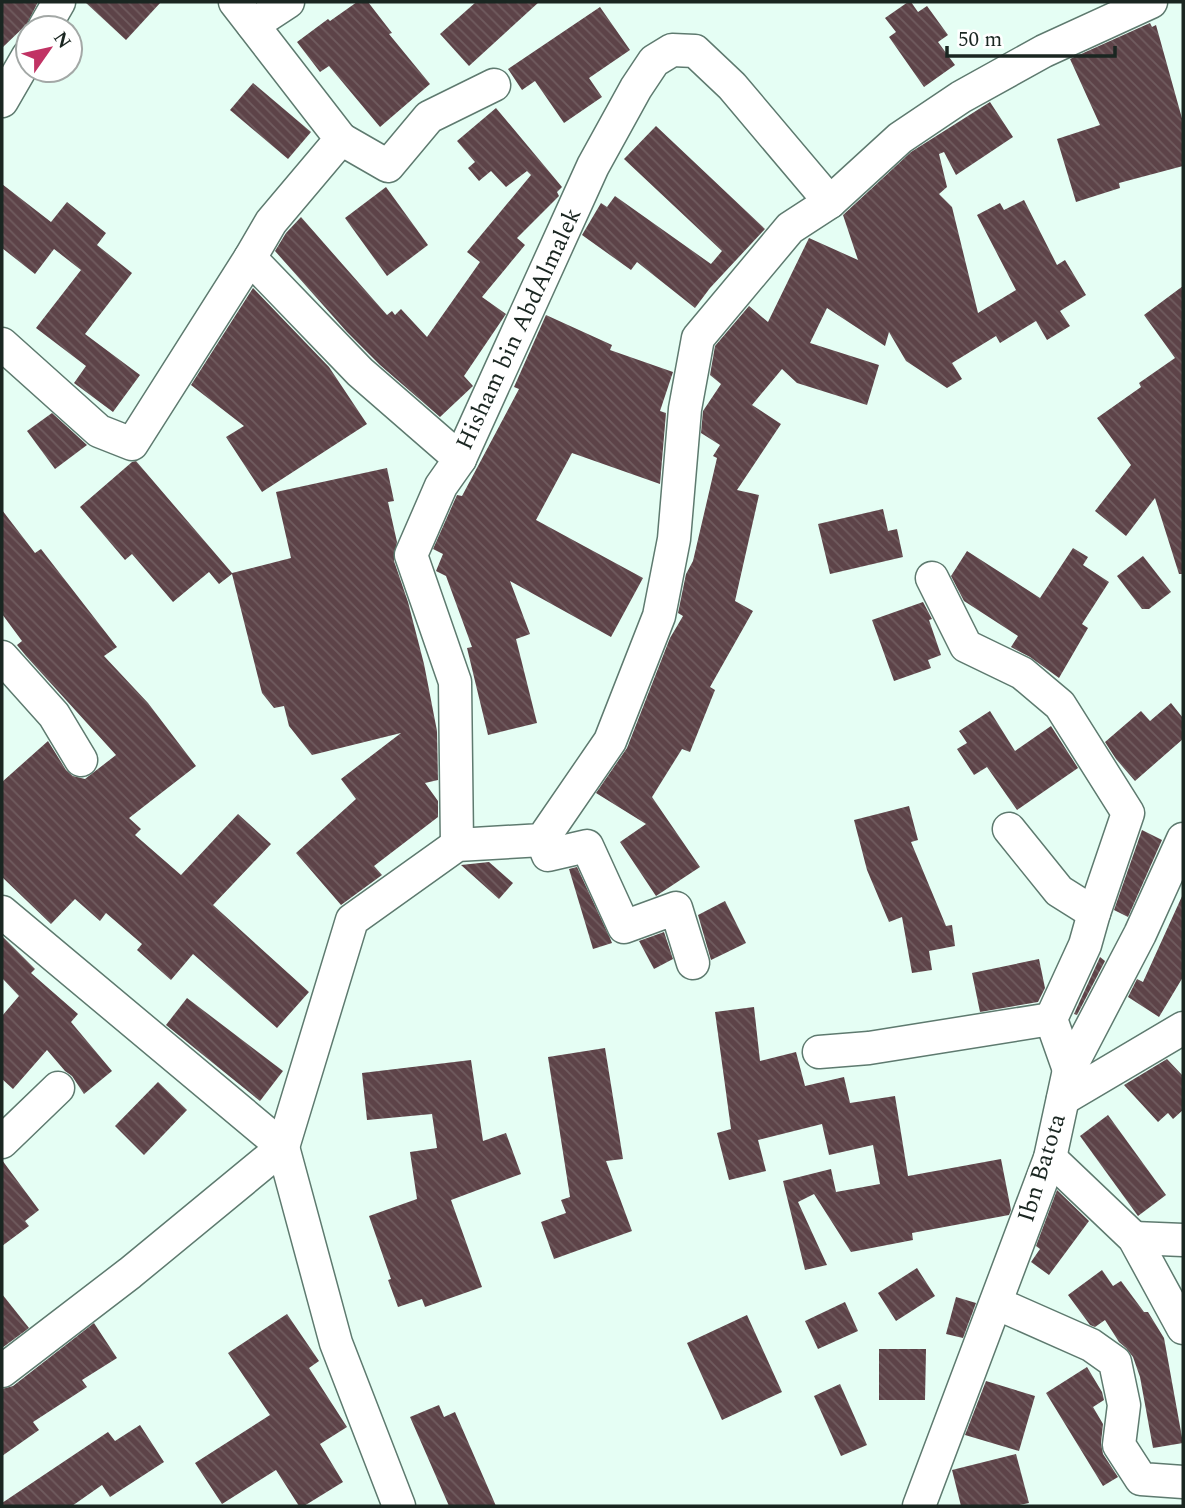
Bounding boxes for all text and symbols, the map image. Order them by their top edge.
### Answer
north arrow [14,14,84,84]
scale bar [947,14,1115,58]
text: 50 m [958,24,1002,56]
text: N [45,26,78,55]
street label: Hisham bin AbdAlmalek [447,202,591,456]
street label: Ibn Batota [1008,1109,1076,1227]

